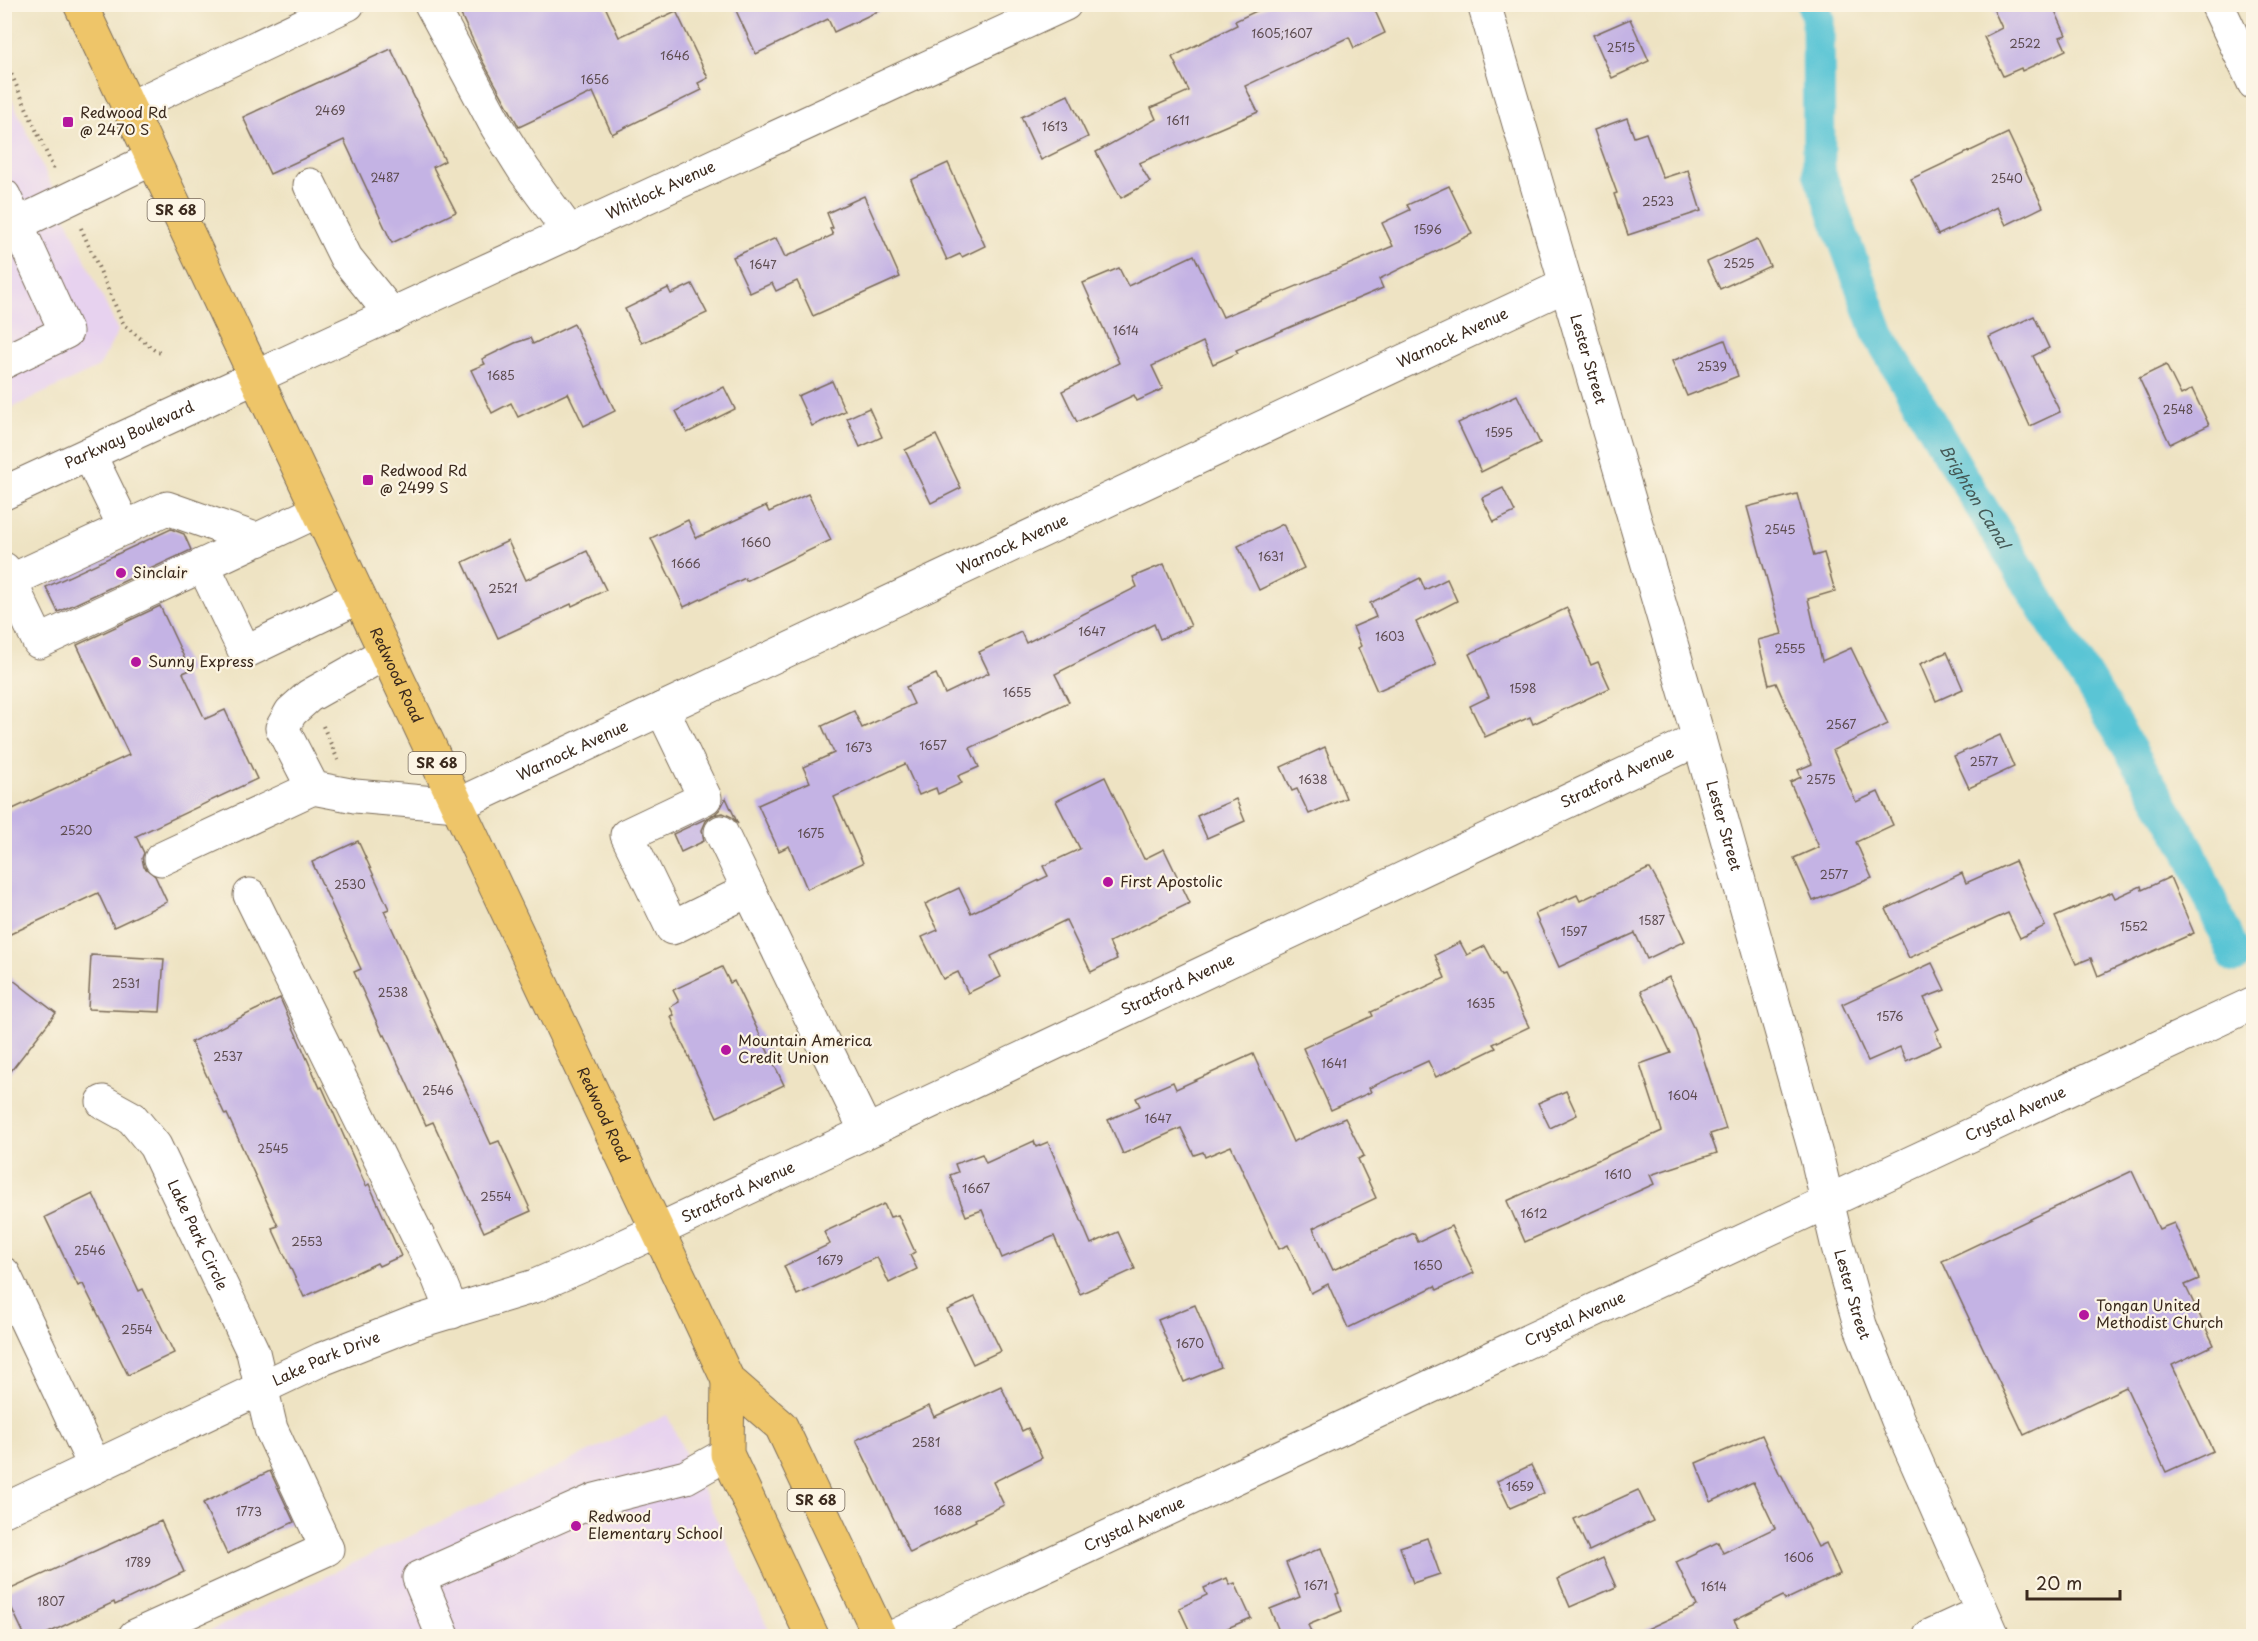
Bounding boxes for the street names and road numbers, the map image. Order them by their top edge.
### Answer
street label: Whitlock Avenue [601,154,719,224]
road number: SR 68 [148,199,204,221]
street label: Warnock Avenue [1392,301,1511,373]
street label: Lester Street [1565,311,1613,407]
street label: Parkway Boulevard [60,394,197,474]
street label: Warnock Avenue [952,507,1071,579]
street label: Redwood Road [365,623,430,726]
street label: Warnock Avenue [512,713,631,785]
street label: Stratford Avenue [1556,740,1677,813]
road number: SR 68 [408,752,466,774]
street label: Lester Street [1701,778,1749,873]
street label: Stratford Avenue [1116,947,1238,1020]
street label: Redwood Road [572,1063,637,1166]
street label: Crystal Avenue [1961,1079,2069,1146]
street label: Stratford Avenue [677,1154,798,1228]
street label: Lake Park Circle [163,1175,235,1294]
street label: Lester Street [1829,1246,1878,1343]
street label: Crystal Avenue [1520,1285,1628,1351]
street label: Lake Park Drive [268,1324,383,1391]
road number: SR 68 [788,1489,844,1511]
street label: Crystal Avenue [1079,1490,1188,1557]

